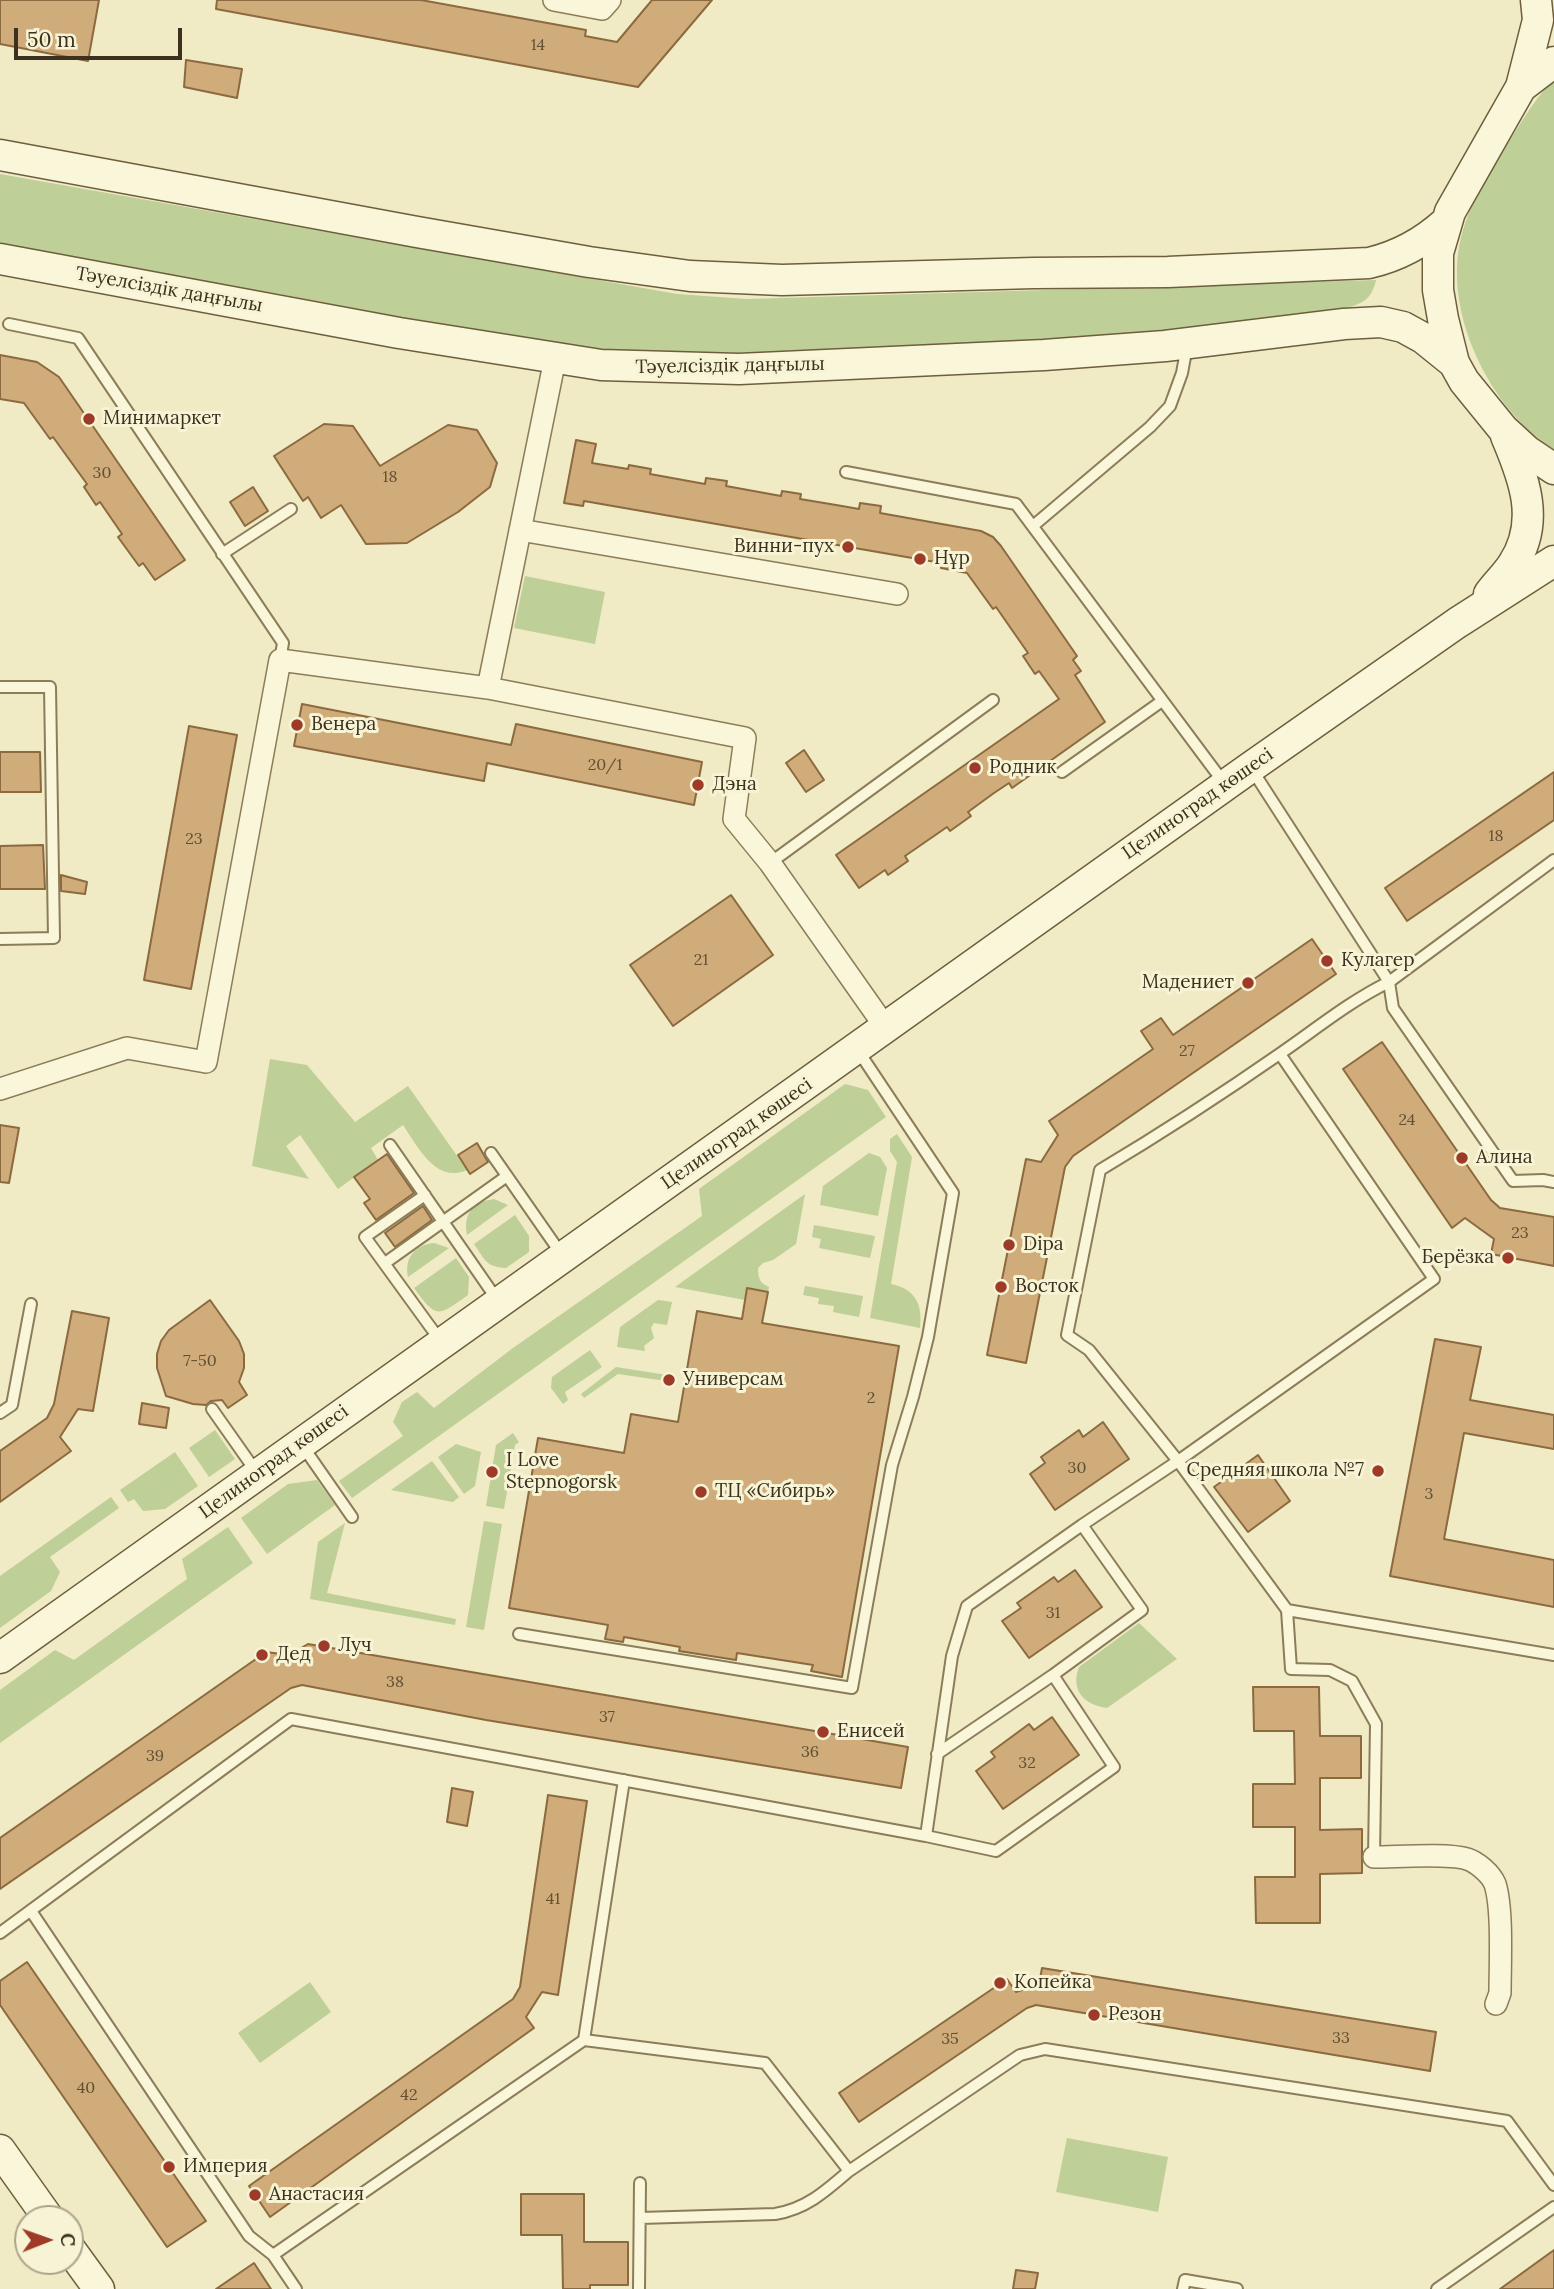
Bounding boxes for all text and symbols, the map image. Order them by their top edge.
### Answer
scale bar [18,14,186,58]
text: 50 m [27,26,76,53]
house number: 14 [531,35,545,55]
street label: Тәуелсіздік даңғылы [74,262,264,318]
street label: Тәуелсіздік даңғылы [635,353,825,379]
place label: Минимаркет [103,408,221,430]
marker: Минимаркет [81,411,97,427]
house number: 30 [93,463,111,483]
house number: 18 [383,467,397,487]
place label: Винни-пух [734,536,834,558]
marker: Винни-пух [840,539,856,555]
place label: Нұр [934,548,970,570]
marker: Нұр [912,551,928,567]
place label: Венера [311,714,376,736]
marker: Венера [289,717,305,733]
street label: Целиноград көшесі [1118,743,1278,865]
house number: 20/1 [588,755,622,775]
place label: Родник [989,757,1057,779]
marker: Родник [967,760,983,776]
place label: Дэна [712,774,757,796]
marker: Дэна [690,777,706,793]
house number: 18 [1489,826,1503,846]
house number: 23 [185,829,203,849]
house number: 21 [694,950,708,970]
place label: Кулагер [1341,950,1415,972]
marker: Кулагер [1319,953,1335,969]
place label: Мадениет [1142,972,1234,994]
marker: Мадениет [1240,975,1256,991]
house number: 27 [1179,1041,1195,1061]
street label: Целиноград көшесі [657,1073,817,1195]
house number: 24 [1399,1110,1415,1130]
place label: Алина [1476,1147,1533,1169]
marker: Алина [1454,1150,1470,1166]
house number: 23 [1511,1223,1529,1243]
place label: Dipa [1023,1234,1064,1256]
marker: Dipa [1001,1237,1017,1253]
place label: Берёзка [1422,1247,1494,1269]
marker: Берёзка [1500,1250,1516,1266]
place label: Восток [1015,1276,1079,1298]
marker: Восток [993,1279,1009,1295]
house number: 7-50 [183,1351,217,1371]
place label: Универсам [683,1369,784,1391]
marker: Универсам [661,1372,677,1388]
house number: 2 [867,1388,875,1408]
street label: Целиноград көшесі [195,1400,353,1524]
place label: I Love Stepnogorsk [506,1450,617,1494]
house number: 30 [1068,1458,1086,1478]
place label: Средняя школа №7 [1187,1460,1364,1482]
marker: Средняя школа №7 [1370,1463,1386,1479]
marker: I Love Stepnogorsk [484,1464,500,1480]
place label: ТЦ «Сибирь» [715,1481,835,1503]
marker: ТЦ «Сибирь» [693,1484,709,1500]
house number: 3 [1425,1484,1433,1504]
house number: 31 [1046,1603,1060,1623]
place label: Луч [338,1635,372,1657]
marker: Луч [316,1638,332,1654]
place label: Дед [276,1644,311,1666]
marker: Дед [254,1647,270,1663]
house number: 38 [386,1672,404,1692]
house number: 37 [599,1707,615,1727]
place label: Енисей [837,1721,905,1743]
marker: Енисей [815,1724,831,1740]
house number: 36 [801,1742,819,1762]
house number: 39 [146,1746,164,1766]
house number: 32 [1018,1753,1036,1773]
house number: 41 [546,1889,560,1909]
place label: Копейка [1014,1972,1092,1994]
marker: Копейка [992,1975,1008,1991]
place label: Резон [1108,2004,1161,2026]
marker: Резон [1086,2007,1102,2023]
house number: 33 [1332,2028,1350,2048]
house number: 35 [941,2029,959,2049]
house number: 40 [77,2078,95,2098]
house number: 42 [400,2085,418,2105]
place label: Империя [183,2156,268,2178]
marker: Империя [161,2159,177,2175]
place label: Анастасия [269,2184,364,2206]
marker: Анастасия [247,2187,263,2203]
north arrow [14,2205,84,2275]
text: С [56,2233,80,2246]

